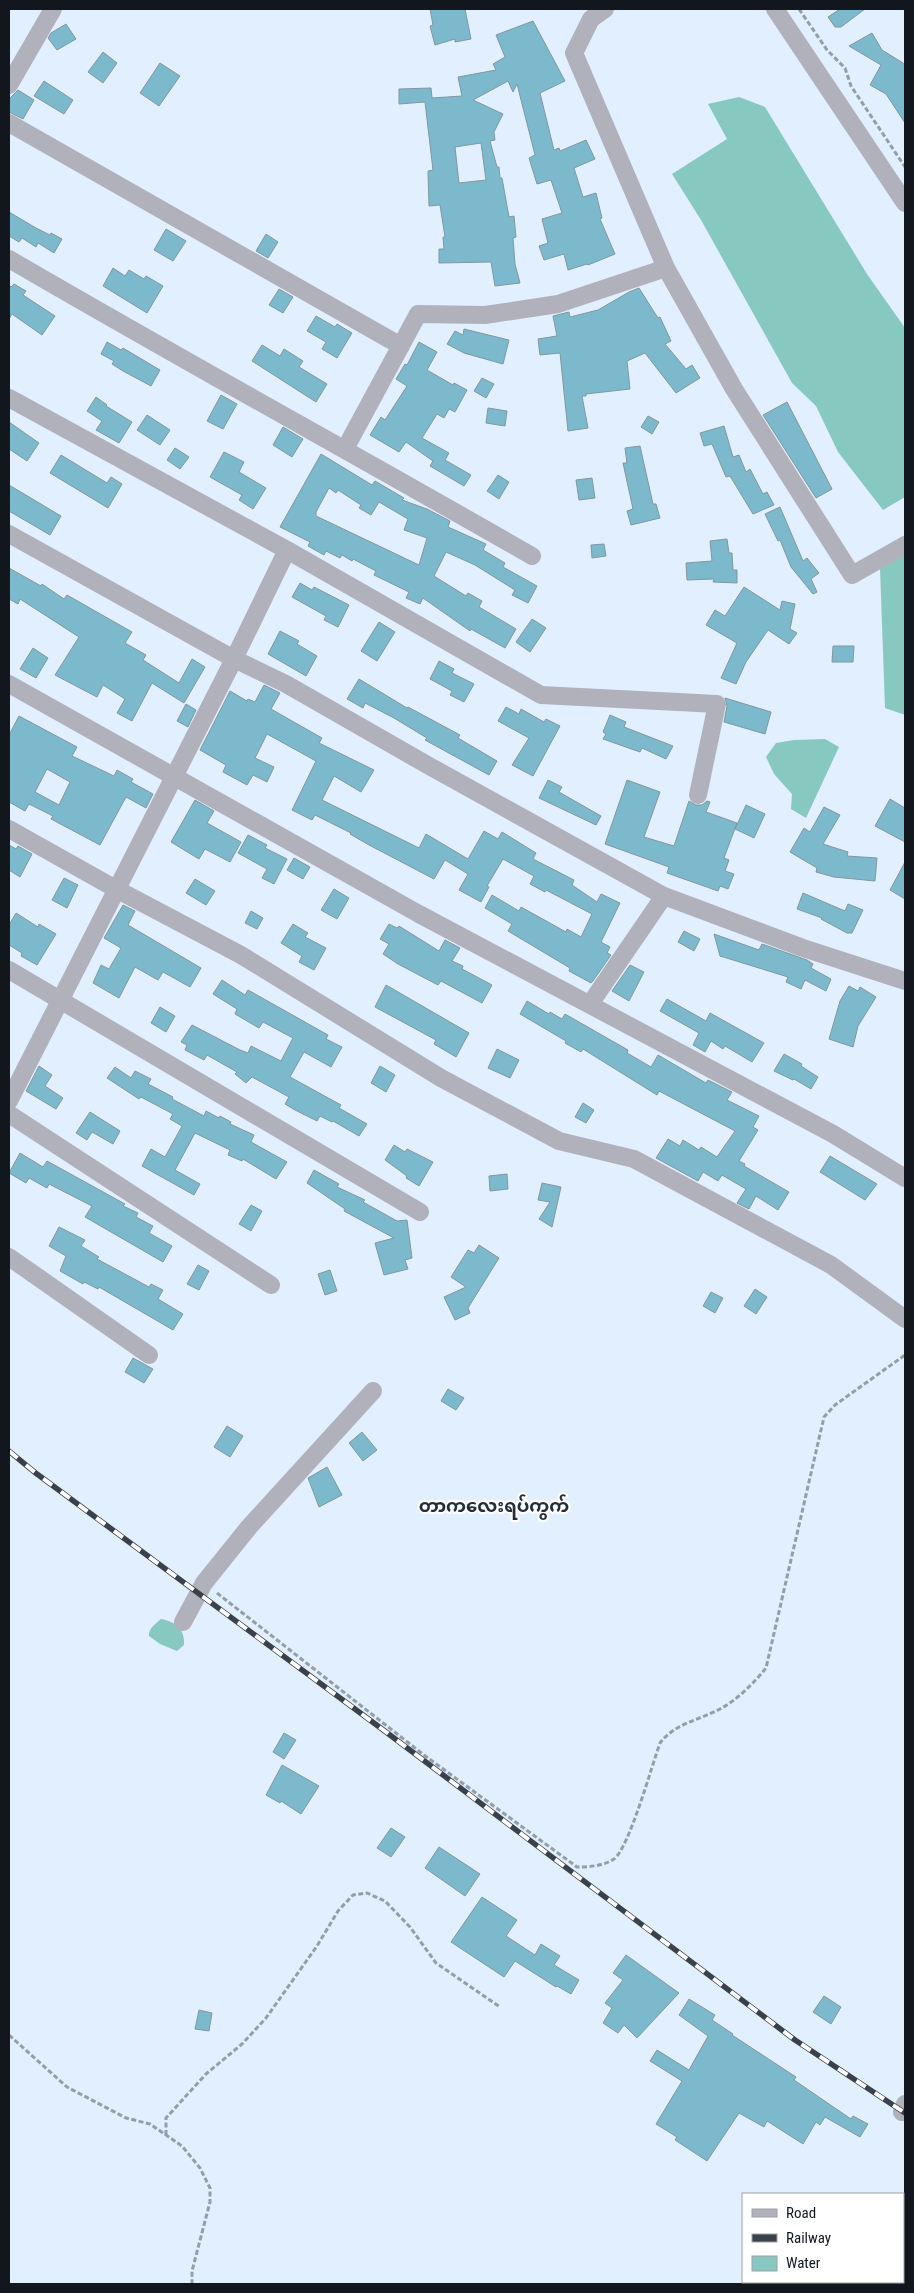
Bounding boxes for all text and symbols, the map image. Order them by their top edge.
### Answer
district label: တာကလေးရပ်ကွက် [419,1494,569,1520]
legend [742,2193,904,2283]
text: Road [786,2204,816,2222]
text: Railway [786,2229,831,2247]
text: Water [786,2254,821,2272]

